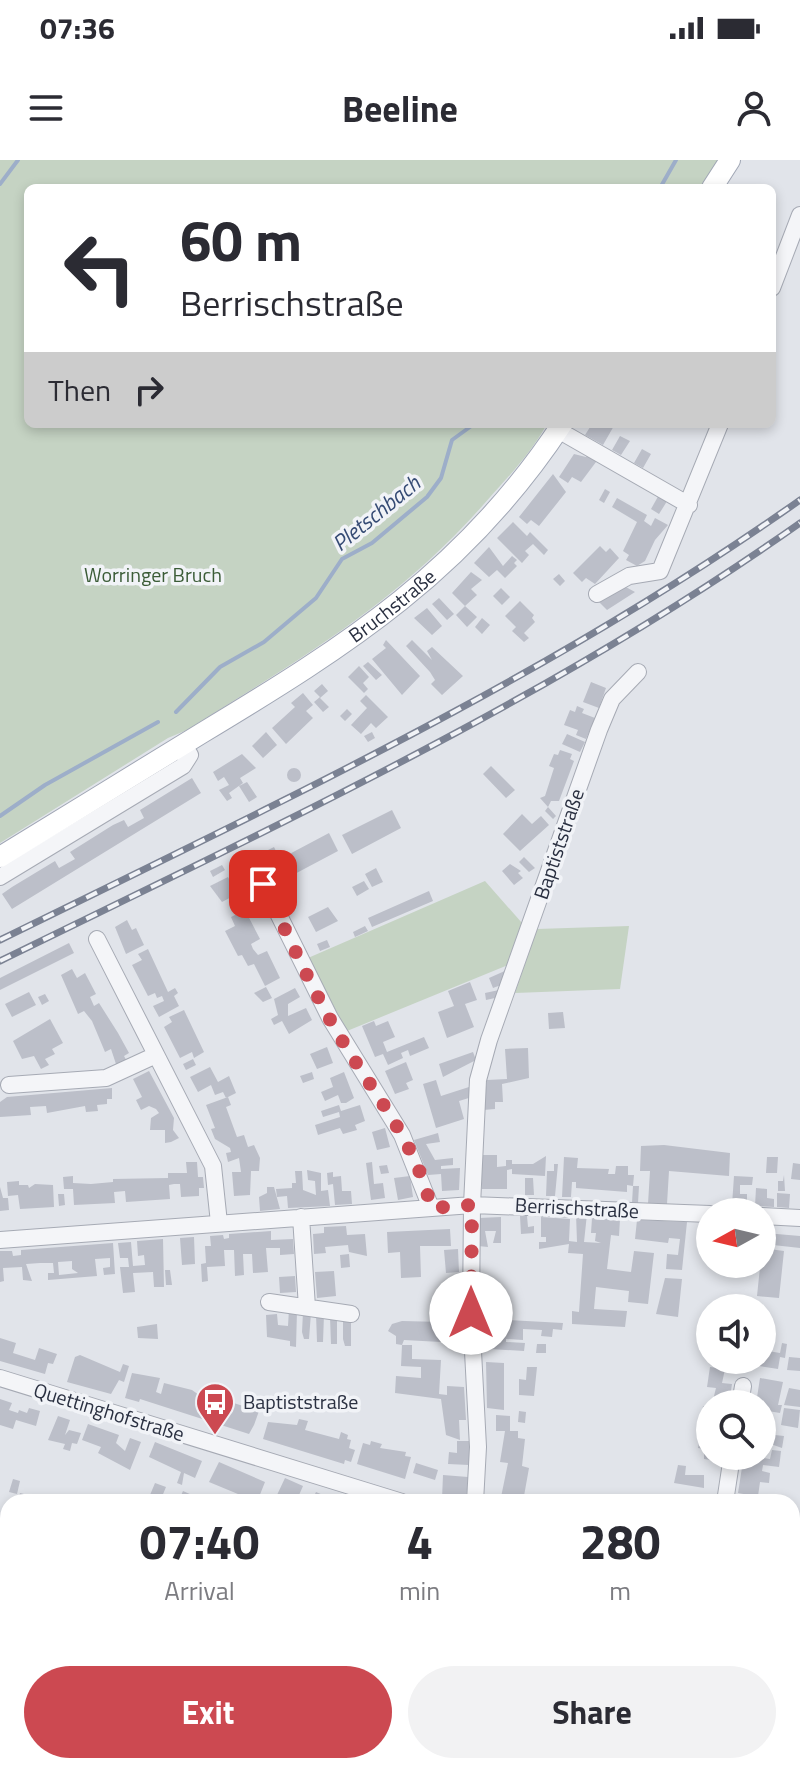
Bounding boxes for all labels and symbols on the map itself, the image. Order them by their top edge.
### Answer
water label: Pletschbach [324,466,428,559]
park label: Worringer Bruch [84,559,222,590]
street label: Bruchstraße [342,561,443,650]
street label: Baptiststraße [525,784,592,903]
pin [229,850,297,918]
street label: Berrischstraße [514,1189,640,1226]
north arrow [696,1198,776,1278]
position arrow [429,1271,513,1355]
street label: Quettinghofstraße [30,1374,188,1449]
bus stop icon: Baptiststraße [194,1381,236,1436]
place label: Baptiststraße [243,1386,358,1417]

